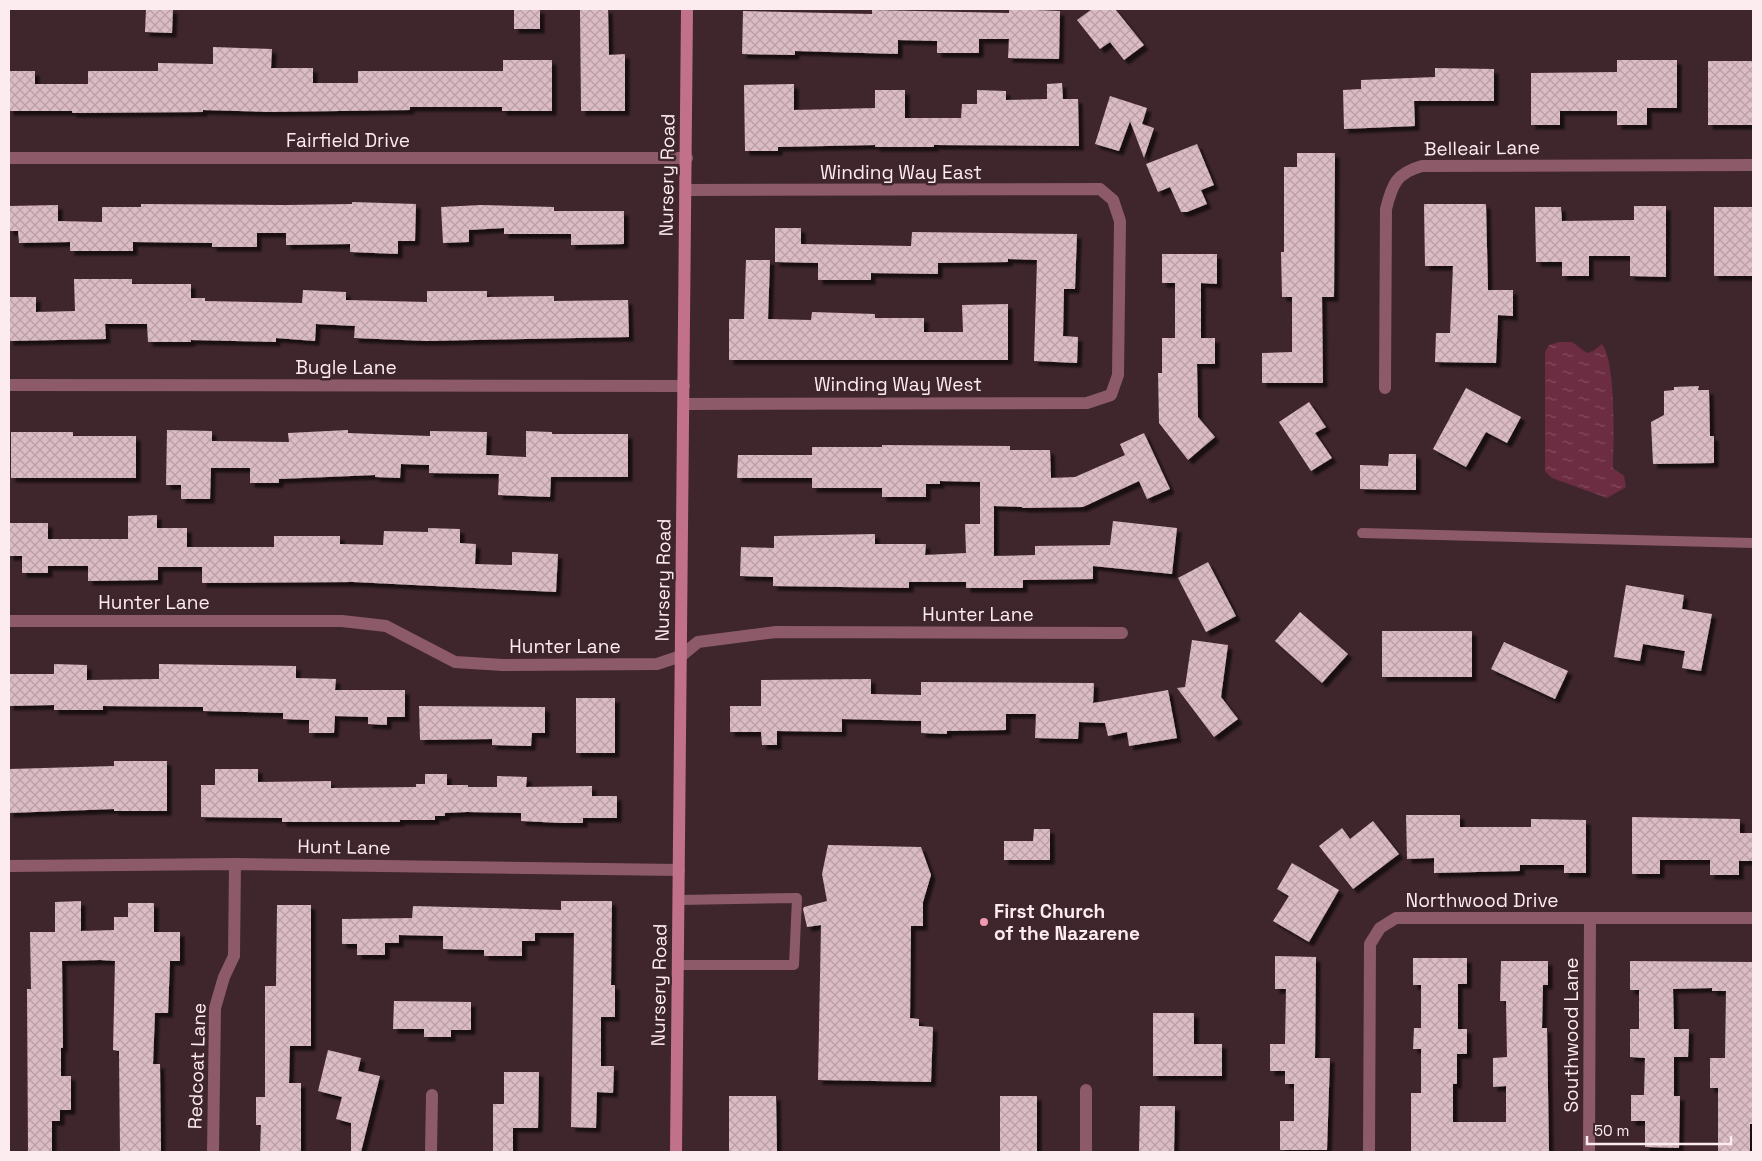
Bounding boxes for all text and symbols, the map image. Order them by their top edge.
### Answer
street label: Nursery Road [653,113,681,237]
street label: Fairfield Drive [286,128,410,153]
street label: Belleair Lane [1424,134,1540,162]
street label: Winding Way East [820,160,982,185]
street label: Bugle Lane [295,355,397,380]
street label: Winding Way West [814,372,982,397]
street label: Nursery Road [649,518,677,642]
street label: Hunter Lane [98,590,210,615]
street label: Hunter Lane [922,602,1034,627]
street label: Hunter Lane [509,634,621,659]
street label: Hunt Lane [297,834,391,860]
street label: Northwood Drive [1406,888,1558,913]
place label: First Church of the Nazarene [994,899,1140,946]
marker: First Church of the Nazarene [978,916,990,928]
street label: Nursery Road [645,923,673,1047]
street label: Southwood Lane [1559,957,1584,1113]
street label: Redcoat Lane [182,1002,212,1130]
scale bar [1587,1114,1731,1146]
text: 50 m [1594,1121,1629,1140]

